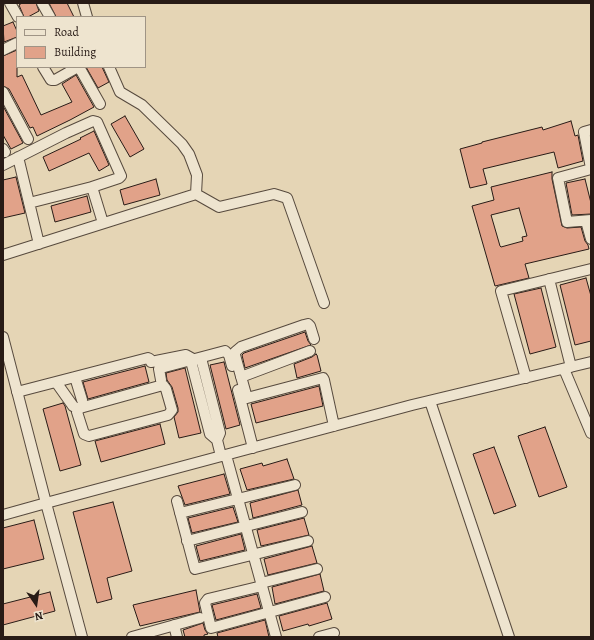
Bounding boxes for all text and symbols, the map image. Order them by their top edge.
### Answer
legend [16,16,146,68]
text: Road [54,24,79,40]
text: Building [54,44,96,60]
north arrow [16,584,56,624]
text: N [33,608,44,624]

